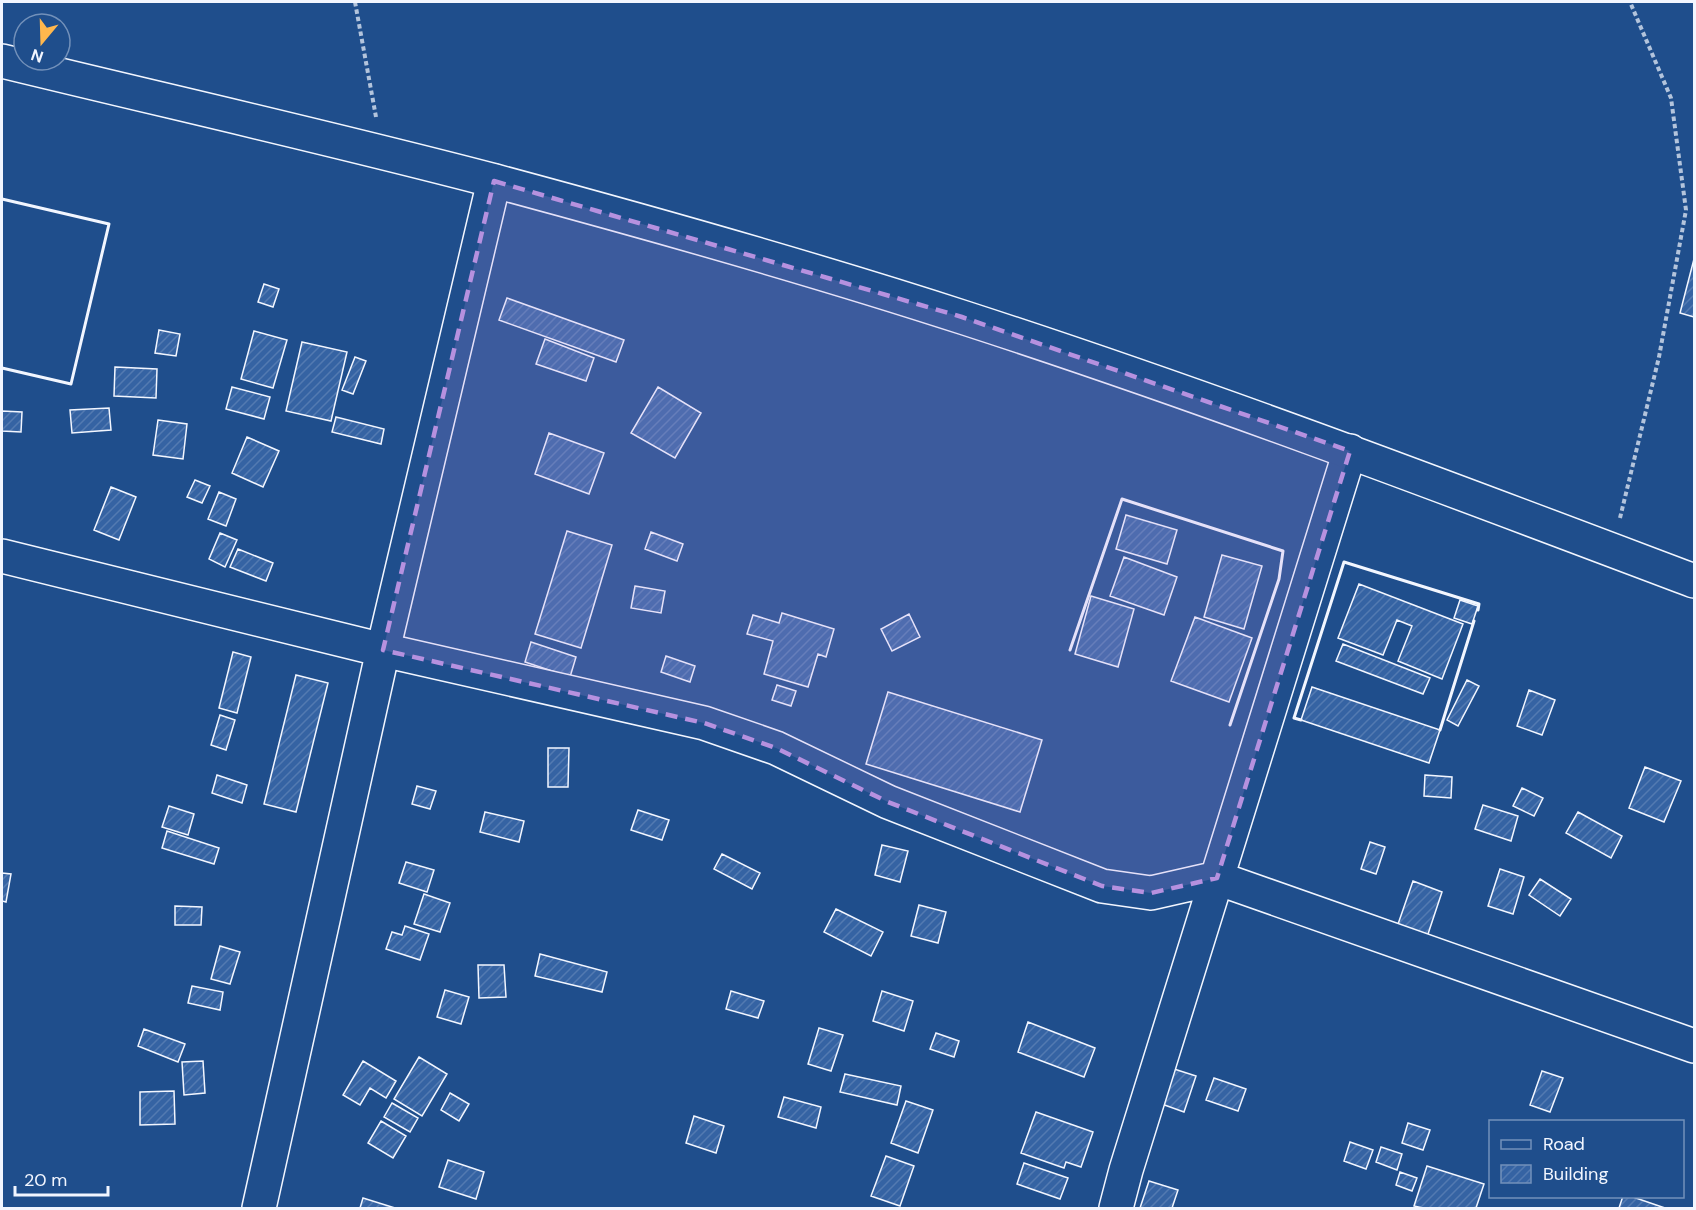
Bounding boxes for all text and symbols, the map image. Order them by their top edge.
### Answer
north arrow [12,12,72,72]
text: N [28,44,46,68]
legend [1489,1120,1684,1198]
text: Road [1543,1132,1585,1156]
scale bar [15,1159,108,1197]
text: Building [1543,1162,1608,1186]
text: 20 m [24,1168,67,1192]

